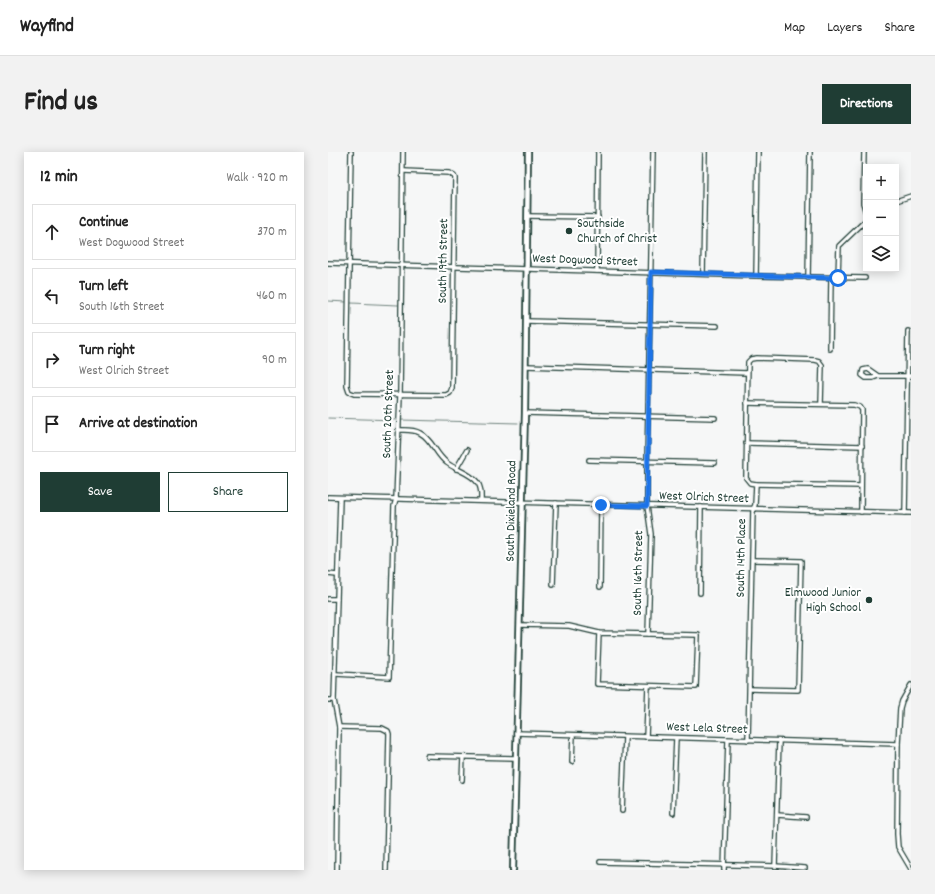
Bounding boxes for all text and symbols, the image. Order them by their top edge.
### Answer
text: Wayfind [20,14,74,41]
text: Map [784,18,805,38]
text: Layers [827,18,862,38]
text: Share [884,18,915,38]
text: Find us [24,84,98,124]
button: Directions [822,84,911,124]
map controls [863,164,899,272]
button: + [863,164,899,200]
text: 12 min [40,166,78,190]
text: Walk · 920 m [226,169,288,188]
button: − [863,200,899,236]
text: Continue [79,212,128,234]
place label: Southside Church of Christ [577,215,657,249]
street label: South 19th Street [434,218,454,304]
icon: ahead [41,221,63,243]
text: 370 m [257,223,287,242]
marker: Southside Church of Christ [564,226,574,236]
text: West Dogwood Street [79,234,184,253]
button: layers [863,236,899,272]
street label: West Dogwood Street [532,250,638,272]
route start [829,269,847,287]
text: Turn left [79,276,128,298]
icon: left [41,285,63,307]
text: 460 m [256,287,287,306]
text: South 16th Street [79,298,164,317]
text: Turn right [79,340,135,362]
icon: right [41,349,63,371]
text: 90 m [262,351,287,370]
text: West Olrich Street [79,362,169,381]
street label: South 20th Street [378,369,400,459]
icon: arrive [41,413,63,435]
text: Arrive at destination [79,413,197,435]
street label: South Dixieland Road [502,460,522,562]
button: Save [40,472,160,512]
button: Share [168,472,288,512]
street label: West Olrich Street [659,487,749,509]
route end [592,496,610,514]
street label: South 14th Place [732,518,752,598]
street label: South 16th Street [629,530,649,616]
place label: Elmwood Junior High School [785,584,861,618]
marker: Elmwood Junior High School [864,595,874,605]
street label: West Lela Street [666,718,748,740]

